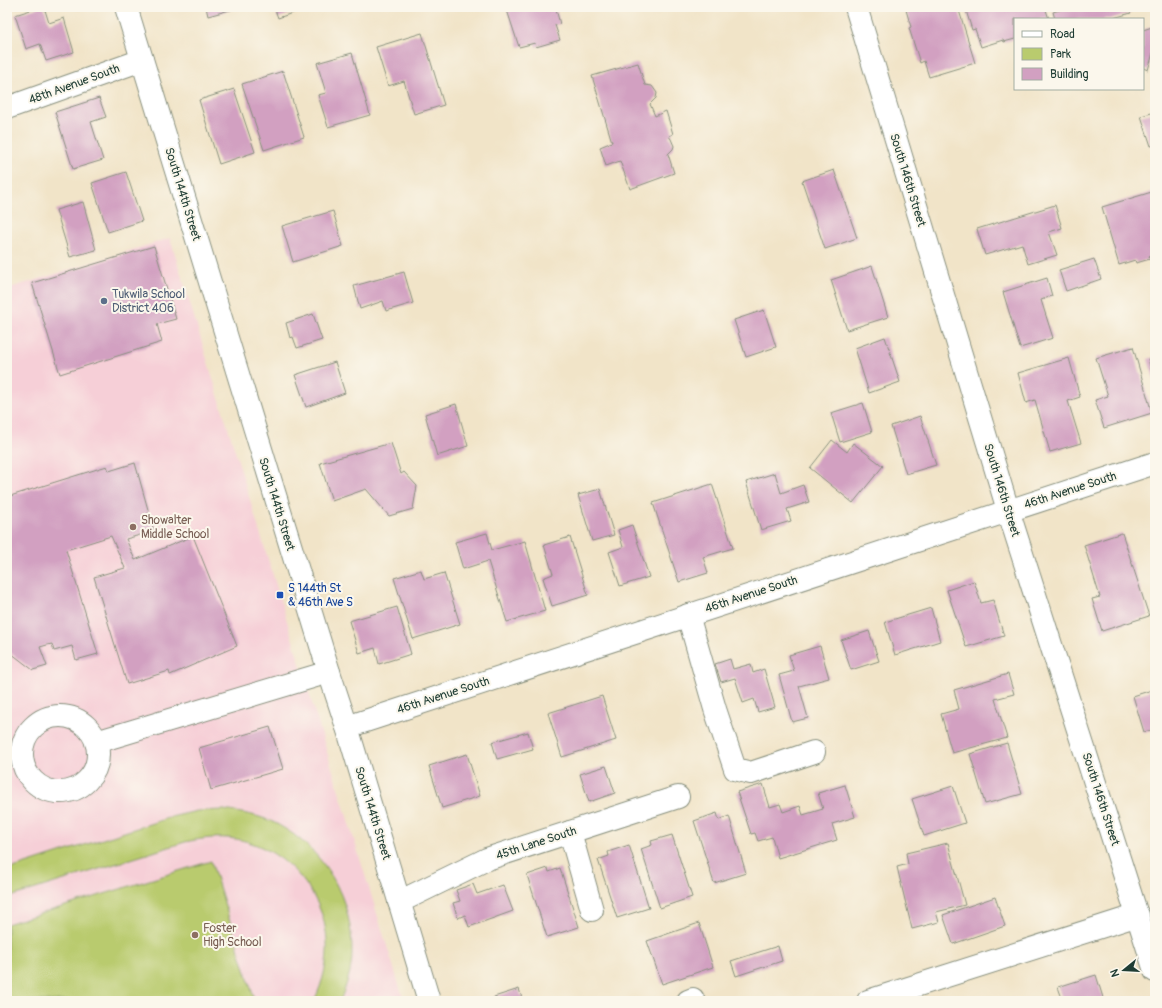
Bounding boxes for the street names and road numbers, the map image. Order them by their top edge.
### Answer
street label: 48th Avenue South [27,61,122,108]
street label: South 146th Street [886,132,929,229]
street label: South 144th Street [161,146,204,243]
street label: South 146th Street [980,442,1023,539]
street label: South 144th Street [255,456,298,553]
street label: 46th Avenue South [1022,468,1119,513]
street label: 46th Avenue South [703,572,800,617]
street label: 46th Avenue South [395,673,492,718]
street label: South 146th Street [1078,751,1123,848]
street label: South 144th Street [351,765,394,862]
street label: 45th Lane South [494,823,579,864]

